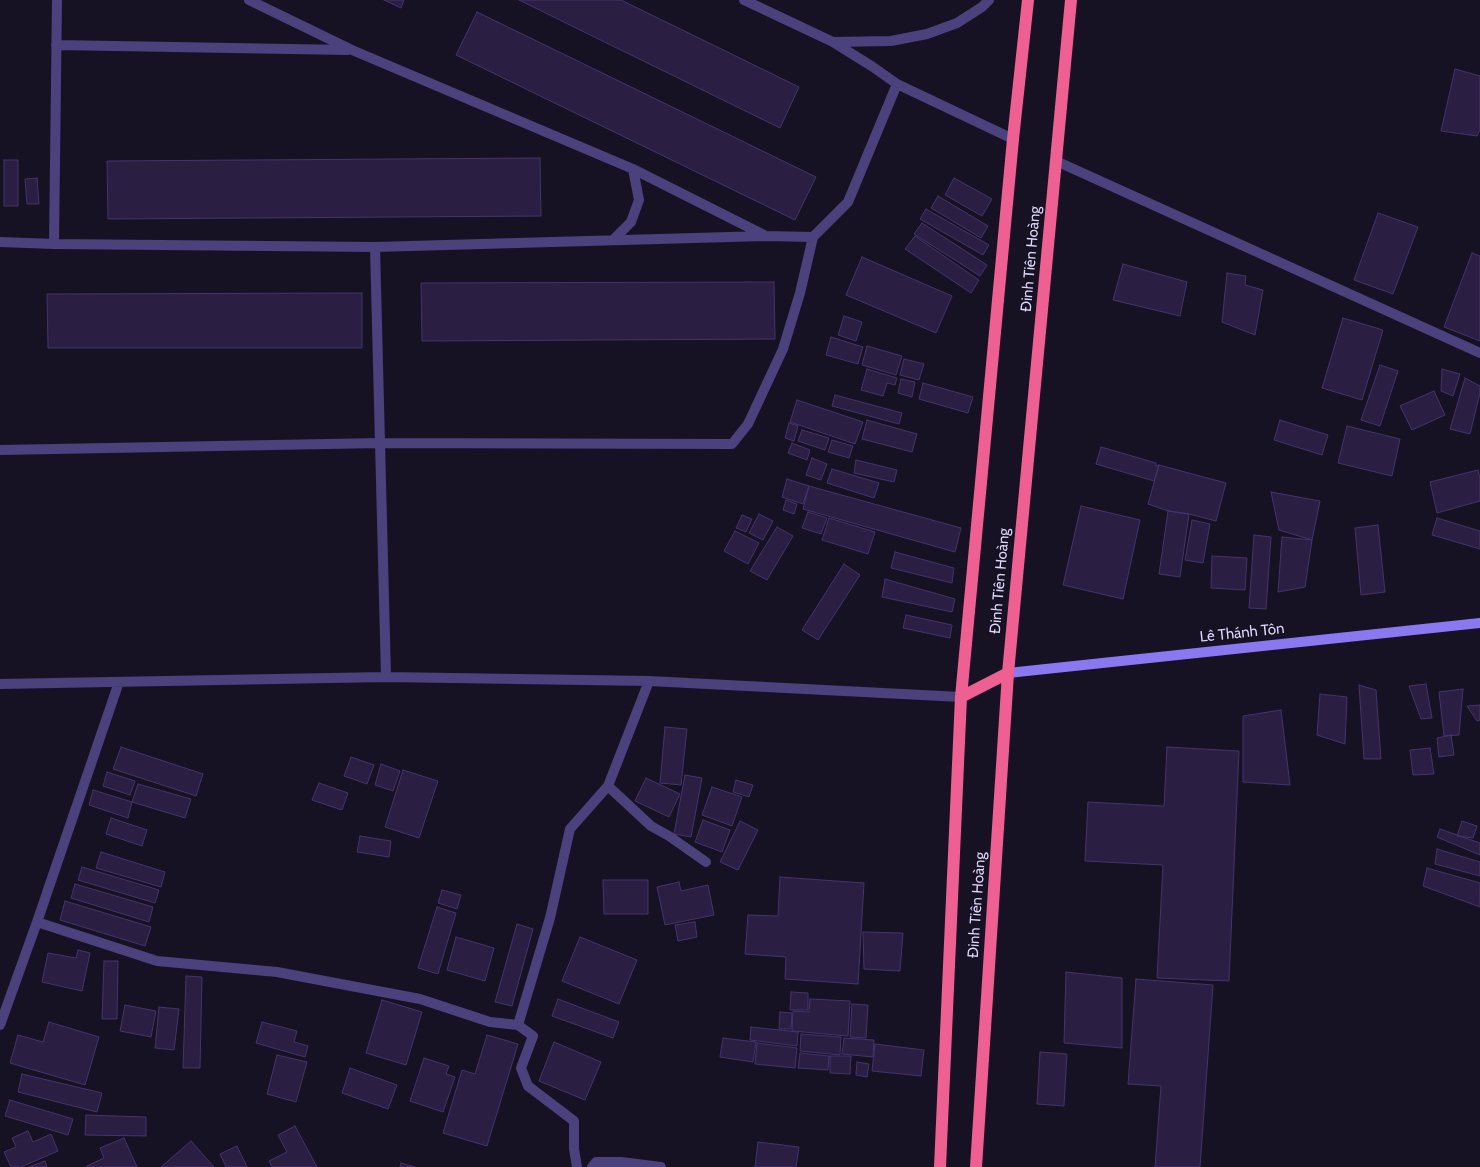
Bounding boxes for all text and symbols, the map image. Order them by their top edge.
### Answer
street label: Đinh Tiên Hoàng [1017,205,1045,313]
street label: Đinh Tiên Hoàng [986,527,1014,635]
street label: Lê Thánh Tôn [1199,620,1285,646]
street label: Đinh Tiên Hoàng [964,851,990,959]

